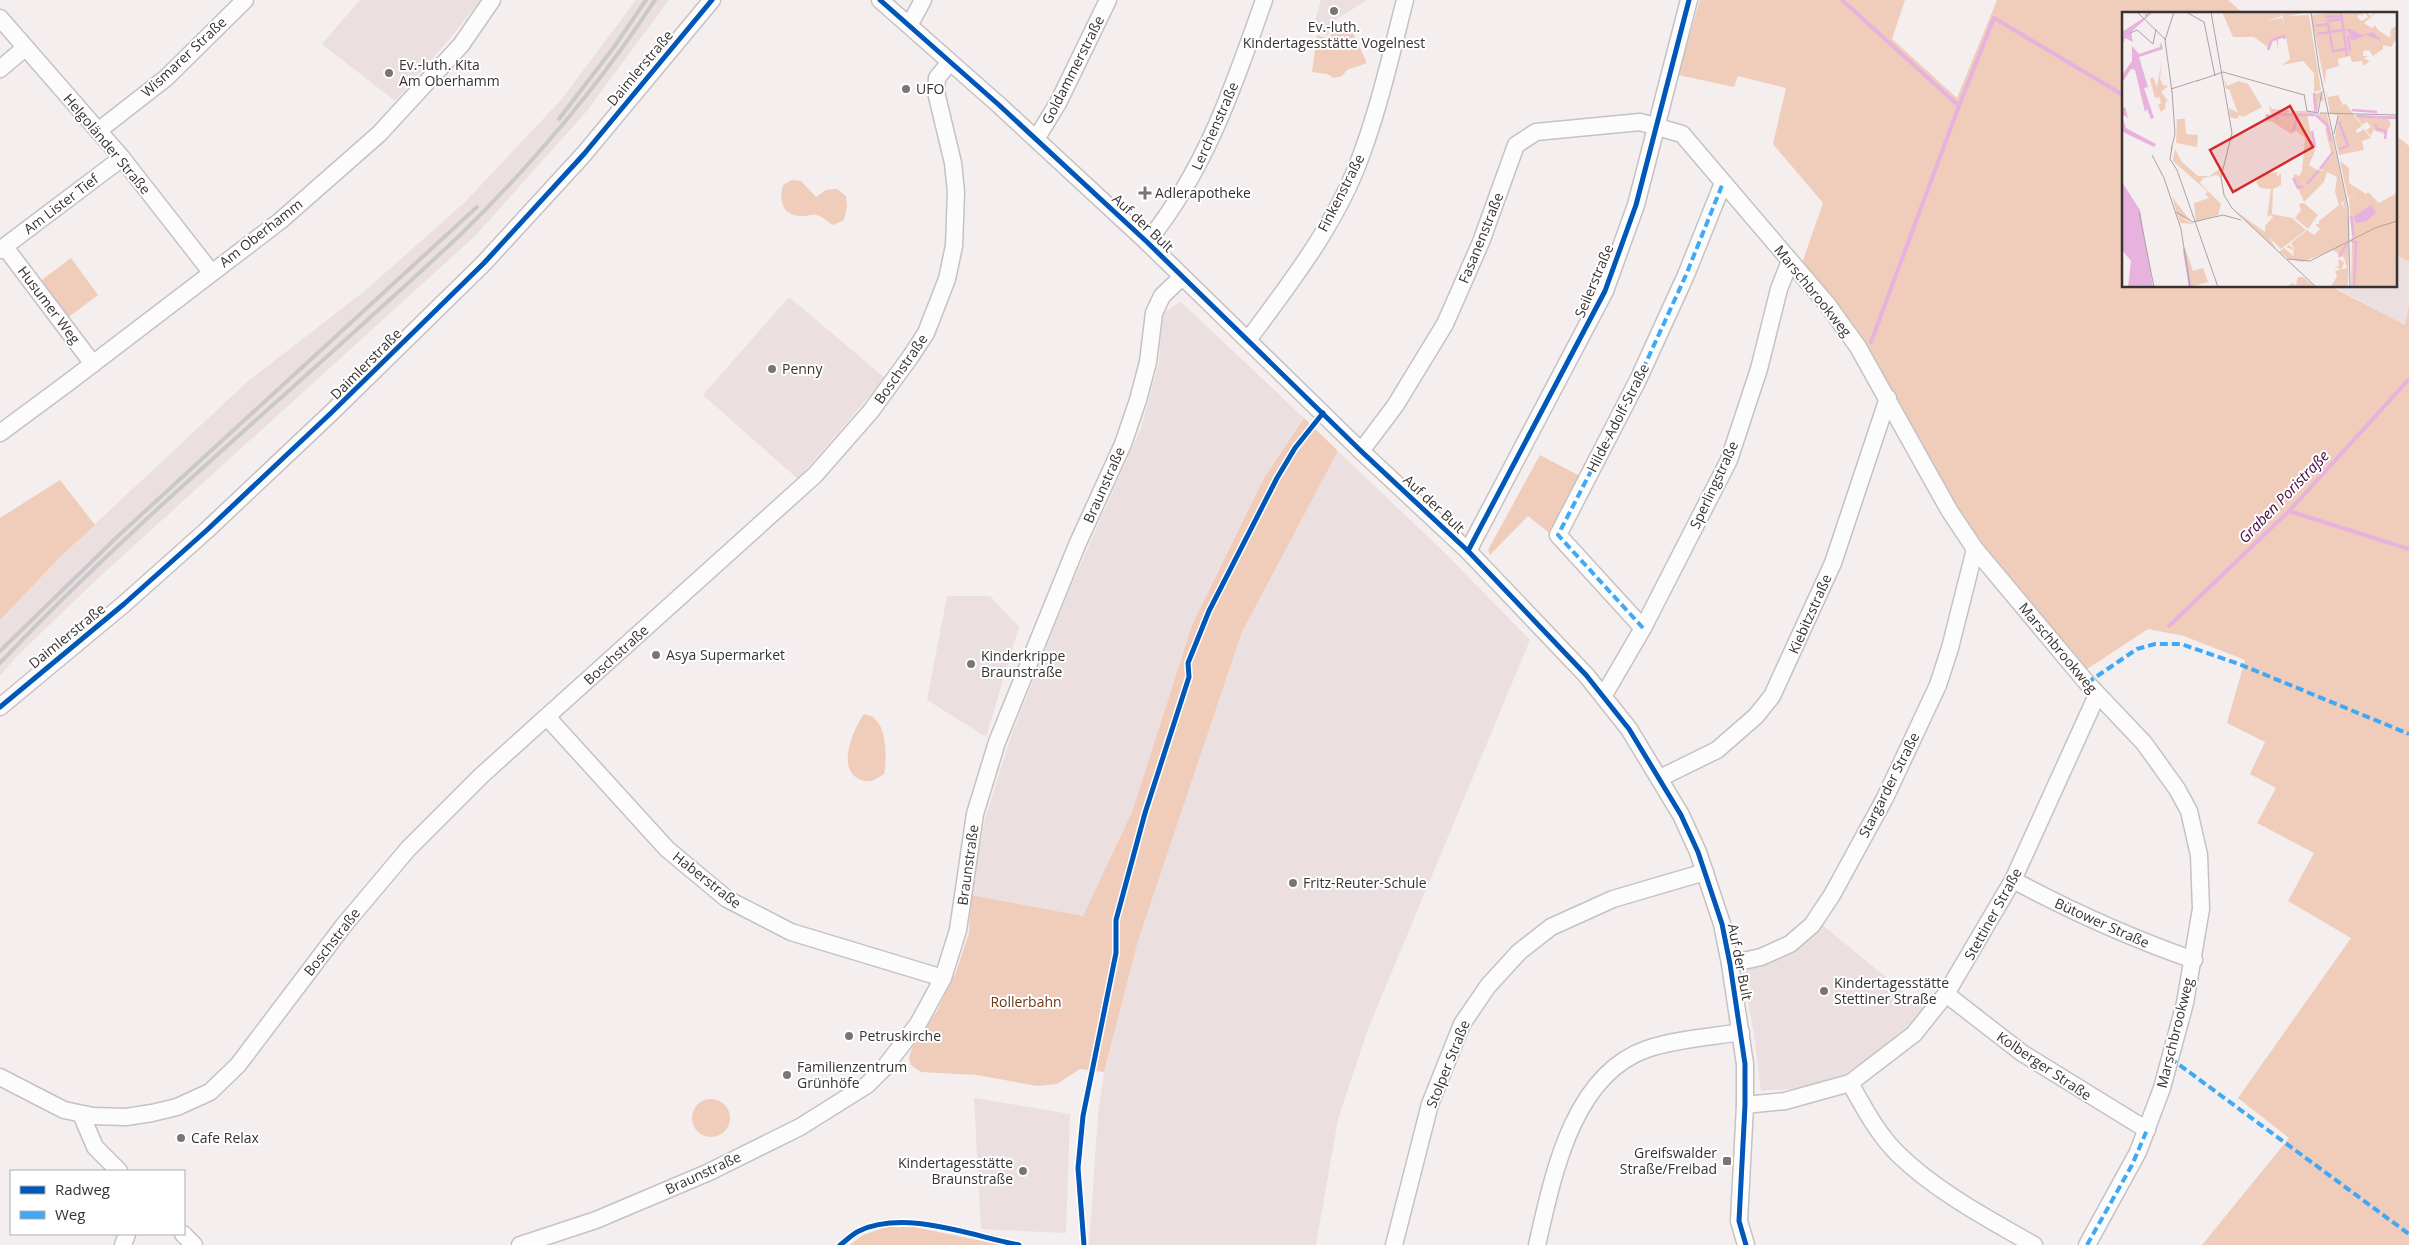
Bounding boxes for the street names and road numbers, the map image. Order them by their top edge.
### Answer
street label: Wismarer Straße [137,12,230,101]
street label: Goldammerstraße [1037,12,1108,127]
street label: Daimlerstraße [602,26,677,110]
street label: Lerchenstraße [1187,79,1242,173]
street label: Helgoländer Straße [60,89,155,198]
street label: Finkenstraße [1313,151,1368,235]
street label: Am Lister Tief [19,168,103,238]
street label: Auf der Bult [1108,189,1178,256]
street label: Fasanenstraße [1454,190,1507,286]
street label: Am Oberhamm [215,194,306,271]
street label: Seilerstraße [1570,241,1618,320]
street label: Marschbrookweg [1770,241,1857,341]
street label: Husumer Weg [14,262,85,348]
street label: Daimlerstraße [326,324,405,403]
street label: Boschstraße [870,330,932,407]
street label: Hilde-Adolf-Straße [1582,360,1653,475]
street label: Sperlingstraße [1685,438,1742,532]
street label: Braunstraße [1078,444,1129,526]
street label: Auf der Bult [1399,470,1469,537]
street label: Kiebitzstraße [1784,571,1836,657]
street label: Marschbrookweg [2015,598,2102,697]
street label: Daimlerstraße [24,599,109,672]
street label: Boschstraße [579,620,652,689]
street label: Stargarder Straße [1854,729,1923,841]
street label: Braunstraße [952,823,983,907]
street label: Haberstraße [669,847,746,912]
street label: Stettiner Straße [1959,864,2026,963]
street label: Bütower Straße [2052,893,2153,952]
street label: Boschstraße [299,904,364,980]
street label: Auf der Bult [1724,922,1757,1002]
street label: Marschbrookweg [2152,975,2197,1090]
street label: Stolper Straße [1421,1017,1474,1111]
street label: Kolberger Straße [1993,1027,2095,1104]
street label: Braunstraße [662,1147,744,1198]

